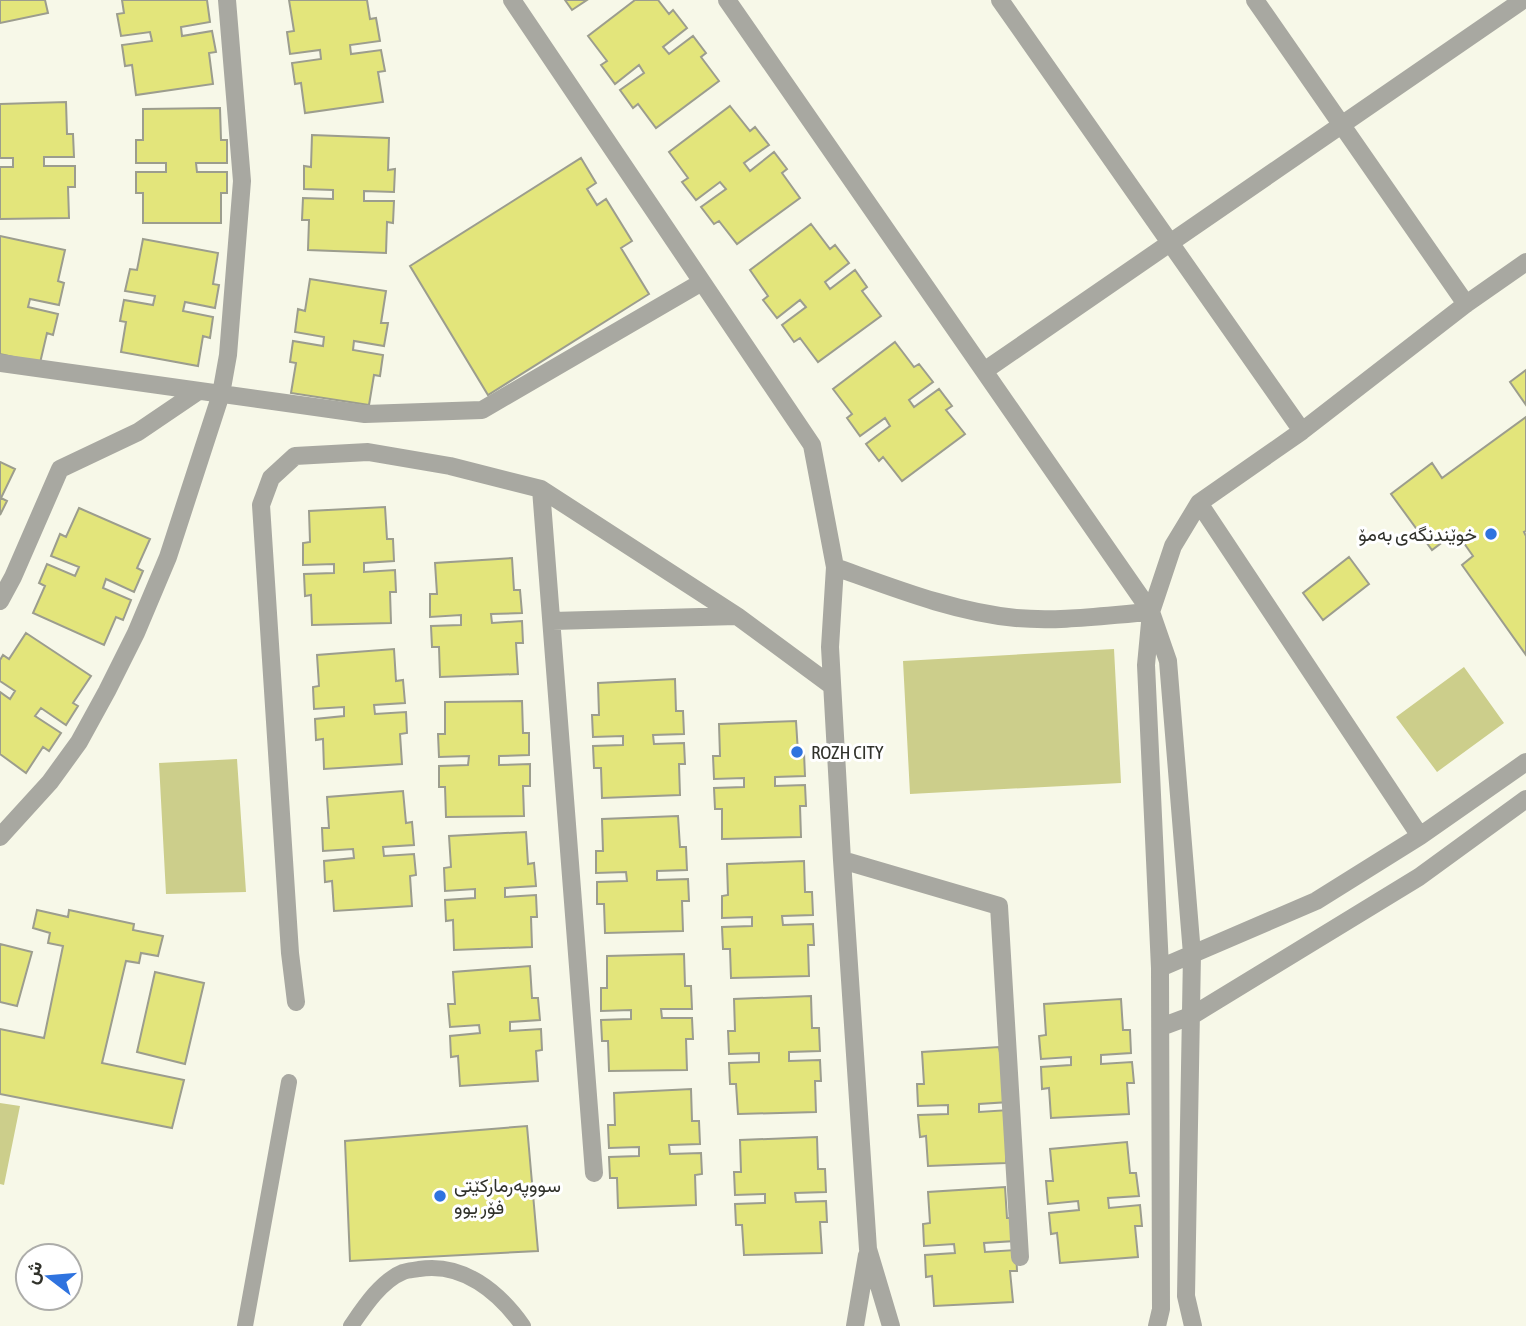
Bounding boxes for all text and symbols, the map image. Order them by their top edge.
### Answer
place label: خوێندنگەی بەمۆ [1358,523,1477,546]
marker: خوێندنگەی بەمۆ [1483,526,1499,542]
place label: ROZH CITY [811,741,884,763]
marker: ROZH CITY [789,744,805,760]
place label: سووپەرمارکێتی فۆر یوو [454,1174,561,1219]
marker: سووپەرمارکێتی فۆر یوو [432,1188,448,1204]
north arrow [14,1242,84,1312]
text: ش [19,1258,47,1287]

